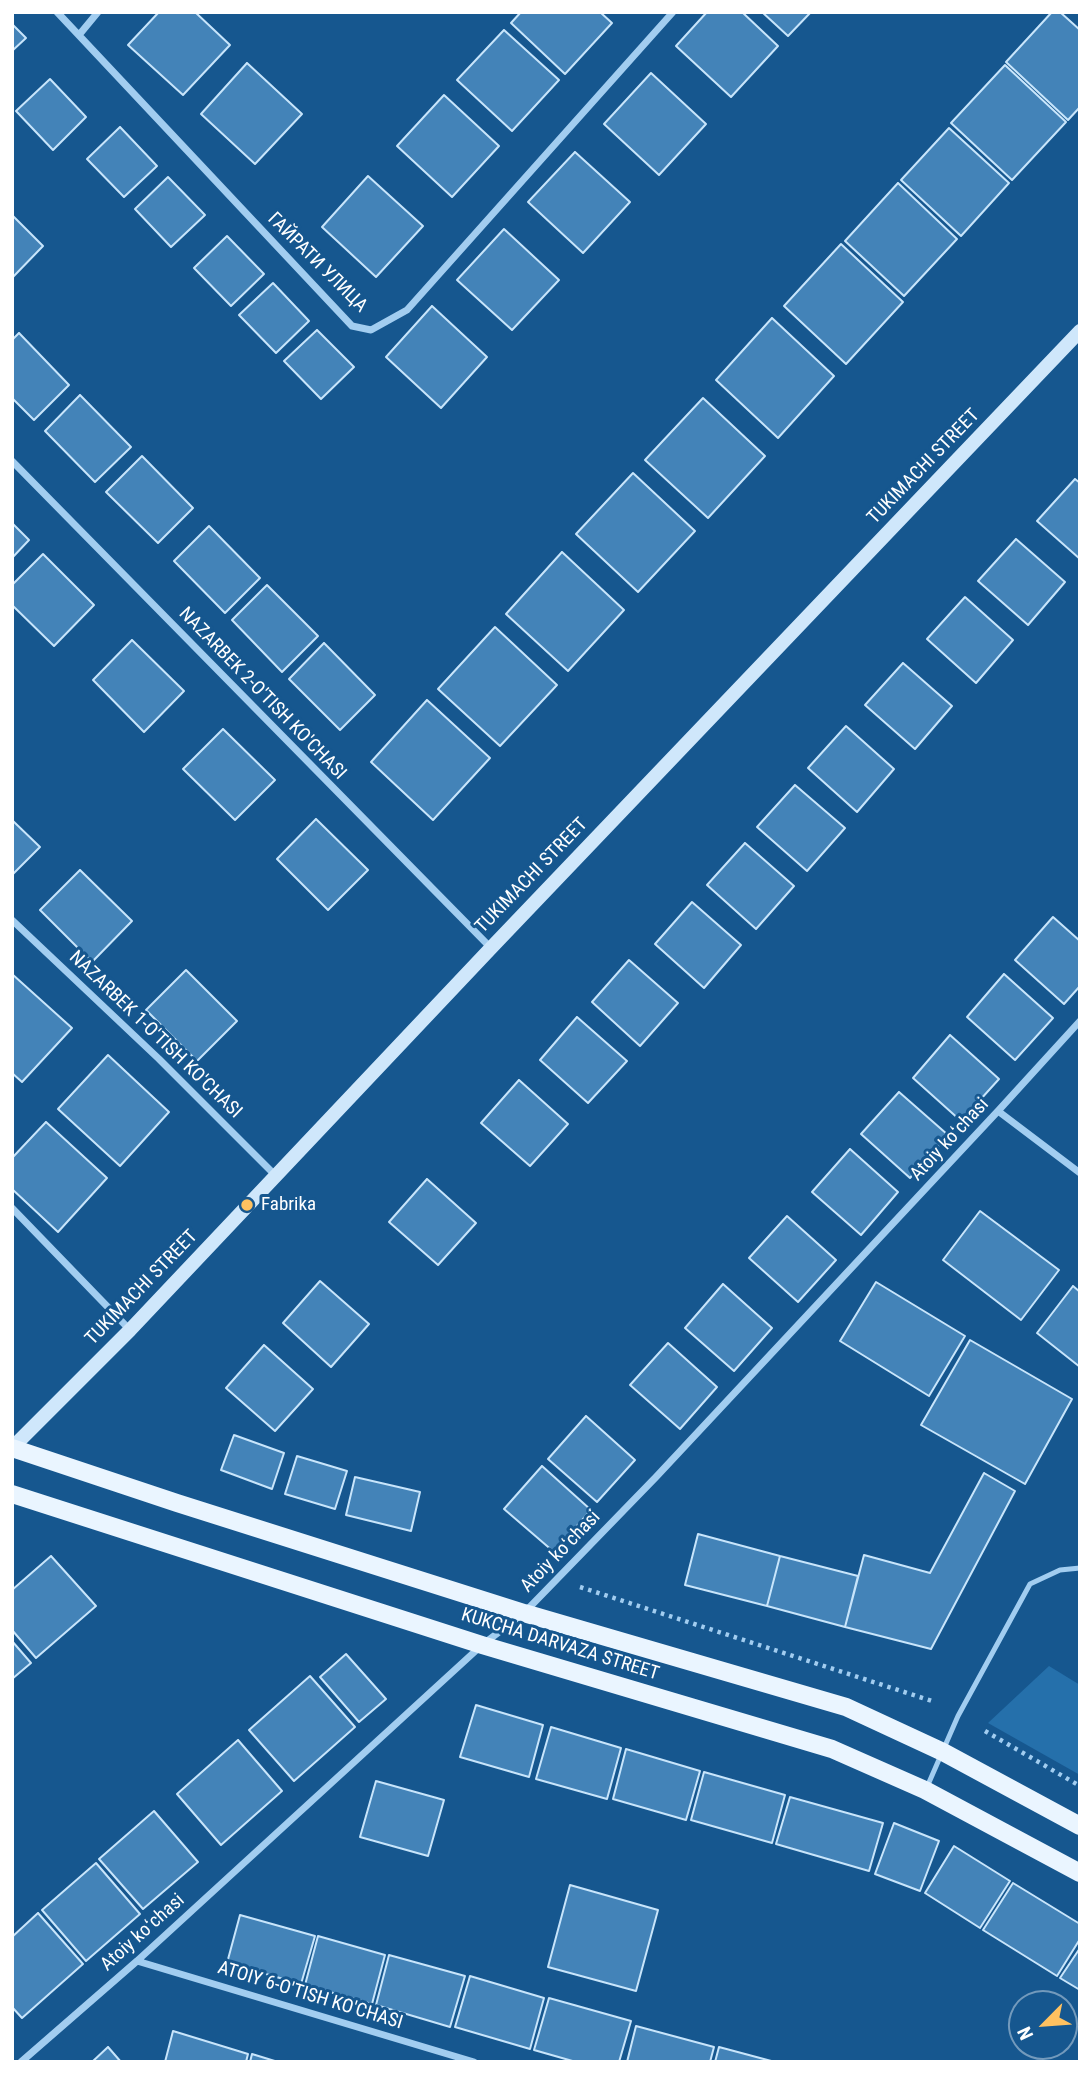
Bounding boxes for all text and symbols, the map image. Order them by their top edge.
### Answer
street label: ГАЙРАТИ УЛИЦА [262,208,372,318]
street label: TUKIMACHI STREET [863,405,985,529]
street label: NAZARBEK 2-O'TISH KO'CHASI [174,603,350,785]
street label: TUKIMACHI STREET [471,814,593,938]
street label: NAZARBEK 1-O'TISH KO'CHASI [64,947,246,1123]
street label: Atoiy koʻchasi [906,1094,994,1186]
place label: Fabrika [261,1194,316,1216]
marker: Fabrika [239,1197,255,1213]
street label: TUKIMACHI STREET [81,1226,203,1350]
street label: Atoiy koʻchasi [516,1506,606,1598]
street label: KUKCHA DARVAZA STREET [458,1604,662,1686]
street label: Atoiy koʻchasi [96,1889,190,1977]
street label: ATOIY 6-O'TISH KO'CHASI [215,1957,405,2035]
north arrow [1008,1990,1078,2060]
text: N [1012,2023,1038,2043]

